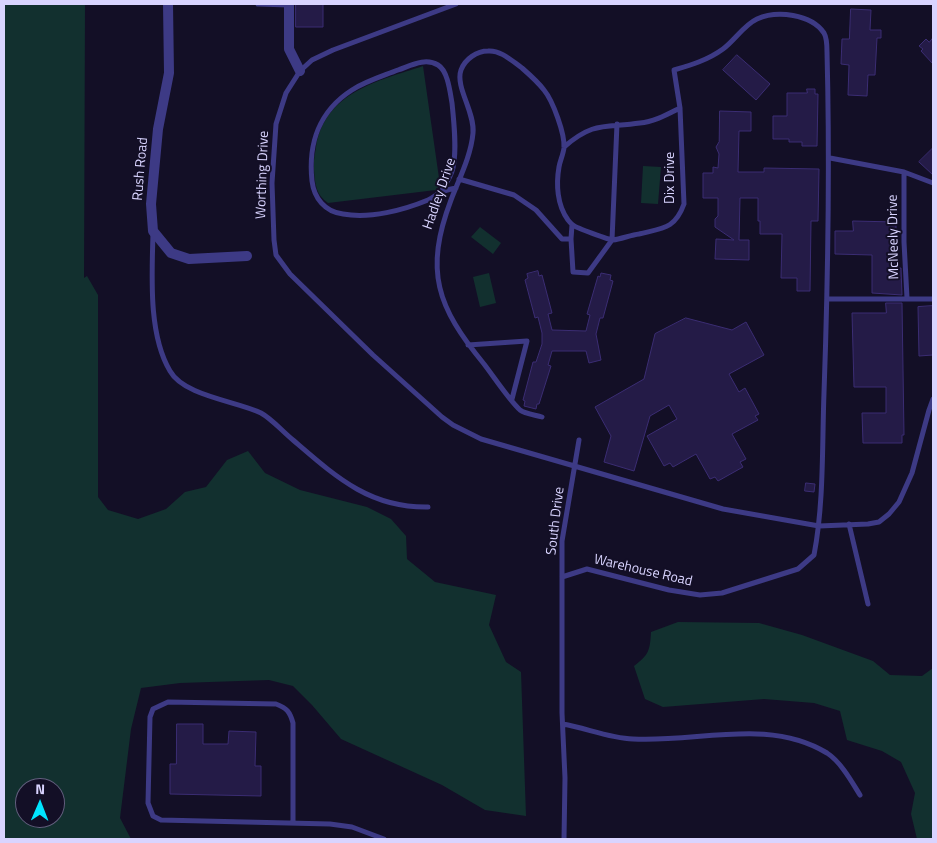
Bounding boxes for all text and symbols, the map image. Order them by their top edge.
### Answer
street label: Worthing Drive [253,131,273,219]
street label: Rush Road [130,137,152,201]
street label: Dix Drive [663,152,679,204]
street label: Hadley Drive [420,156,460,232]
street label: McNeely Drive [885,194,903,280]
street label: South Drive [543,486,569,556]
street label: Warehouse Road [592,552,694,590]
north arrow [15,778,65,828]
text: N [35,778,45,799]

